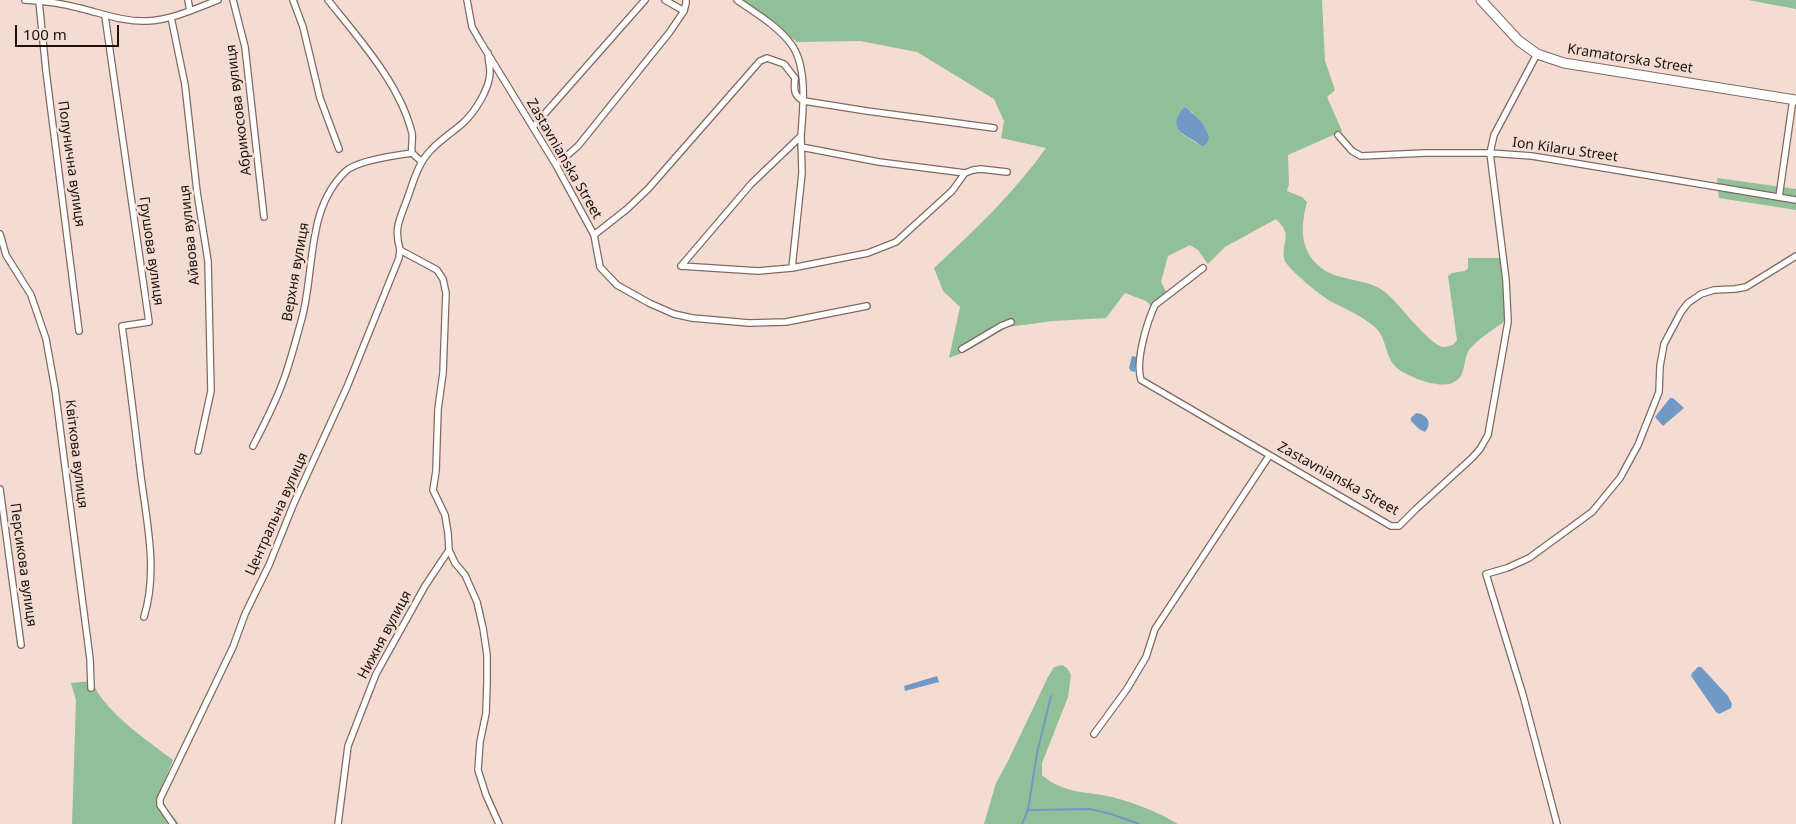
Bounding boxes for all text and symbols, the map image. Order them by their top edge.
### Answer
scale bar [18,15,121,47]
text: 100 m [23,24,67,44]
street label: Kramatorska Street [1566,41,1694,77]
street label: Абрикосова вулиця [223,43,255,177]
street label: Zastavnianska Street [523,96,605,222]
street label: Полунична вулиця [54,100,88,228]
street label: Ion Kilaru Street [1511,134,1619,166]
street label: Айвова вулиця [176,184,204,286]
street label: Грушова вулиця [135,195,167,307]
street label: Верхня вулиця [279,221,313,323]
street label: Квіткова вулиця [61,399,91,509]
street label: Zastavnianska Street [1274,439,1402,519]
street label: Центральна вулиця [242,450,312,578]
street label: Персикова вулиця [6,502,40,628]
street label: Нижня вулиця [355,588,415,682]

